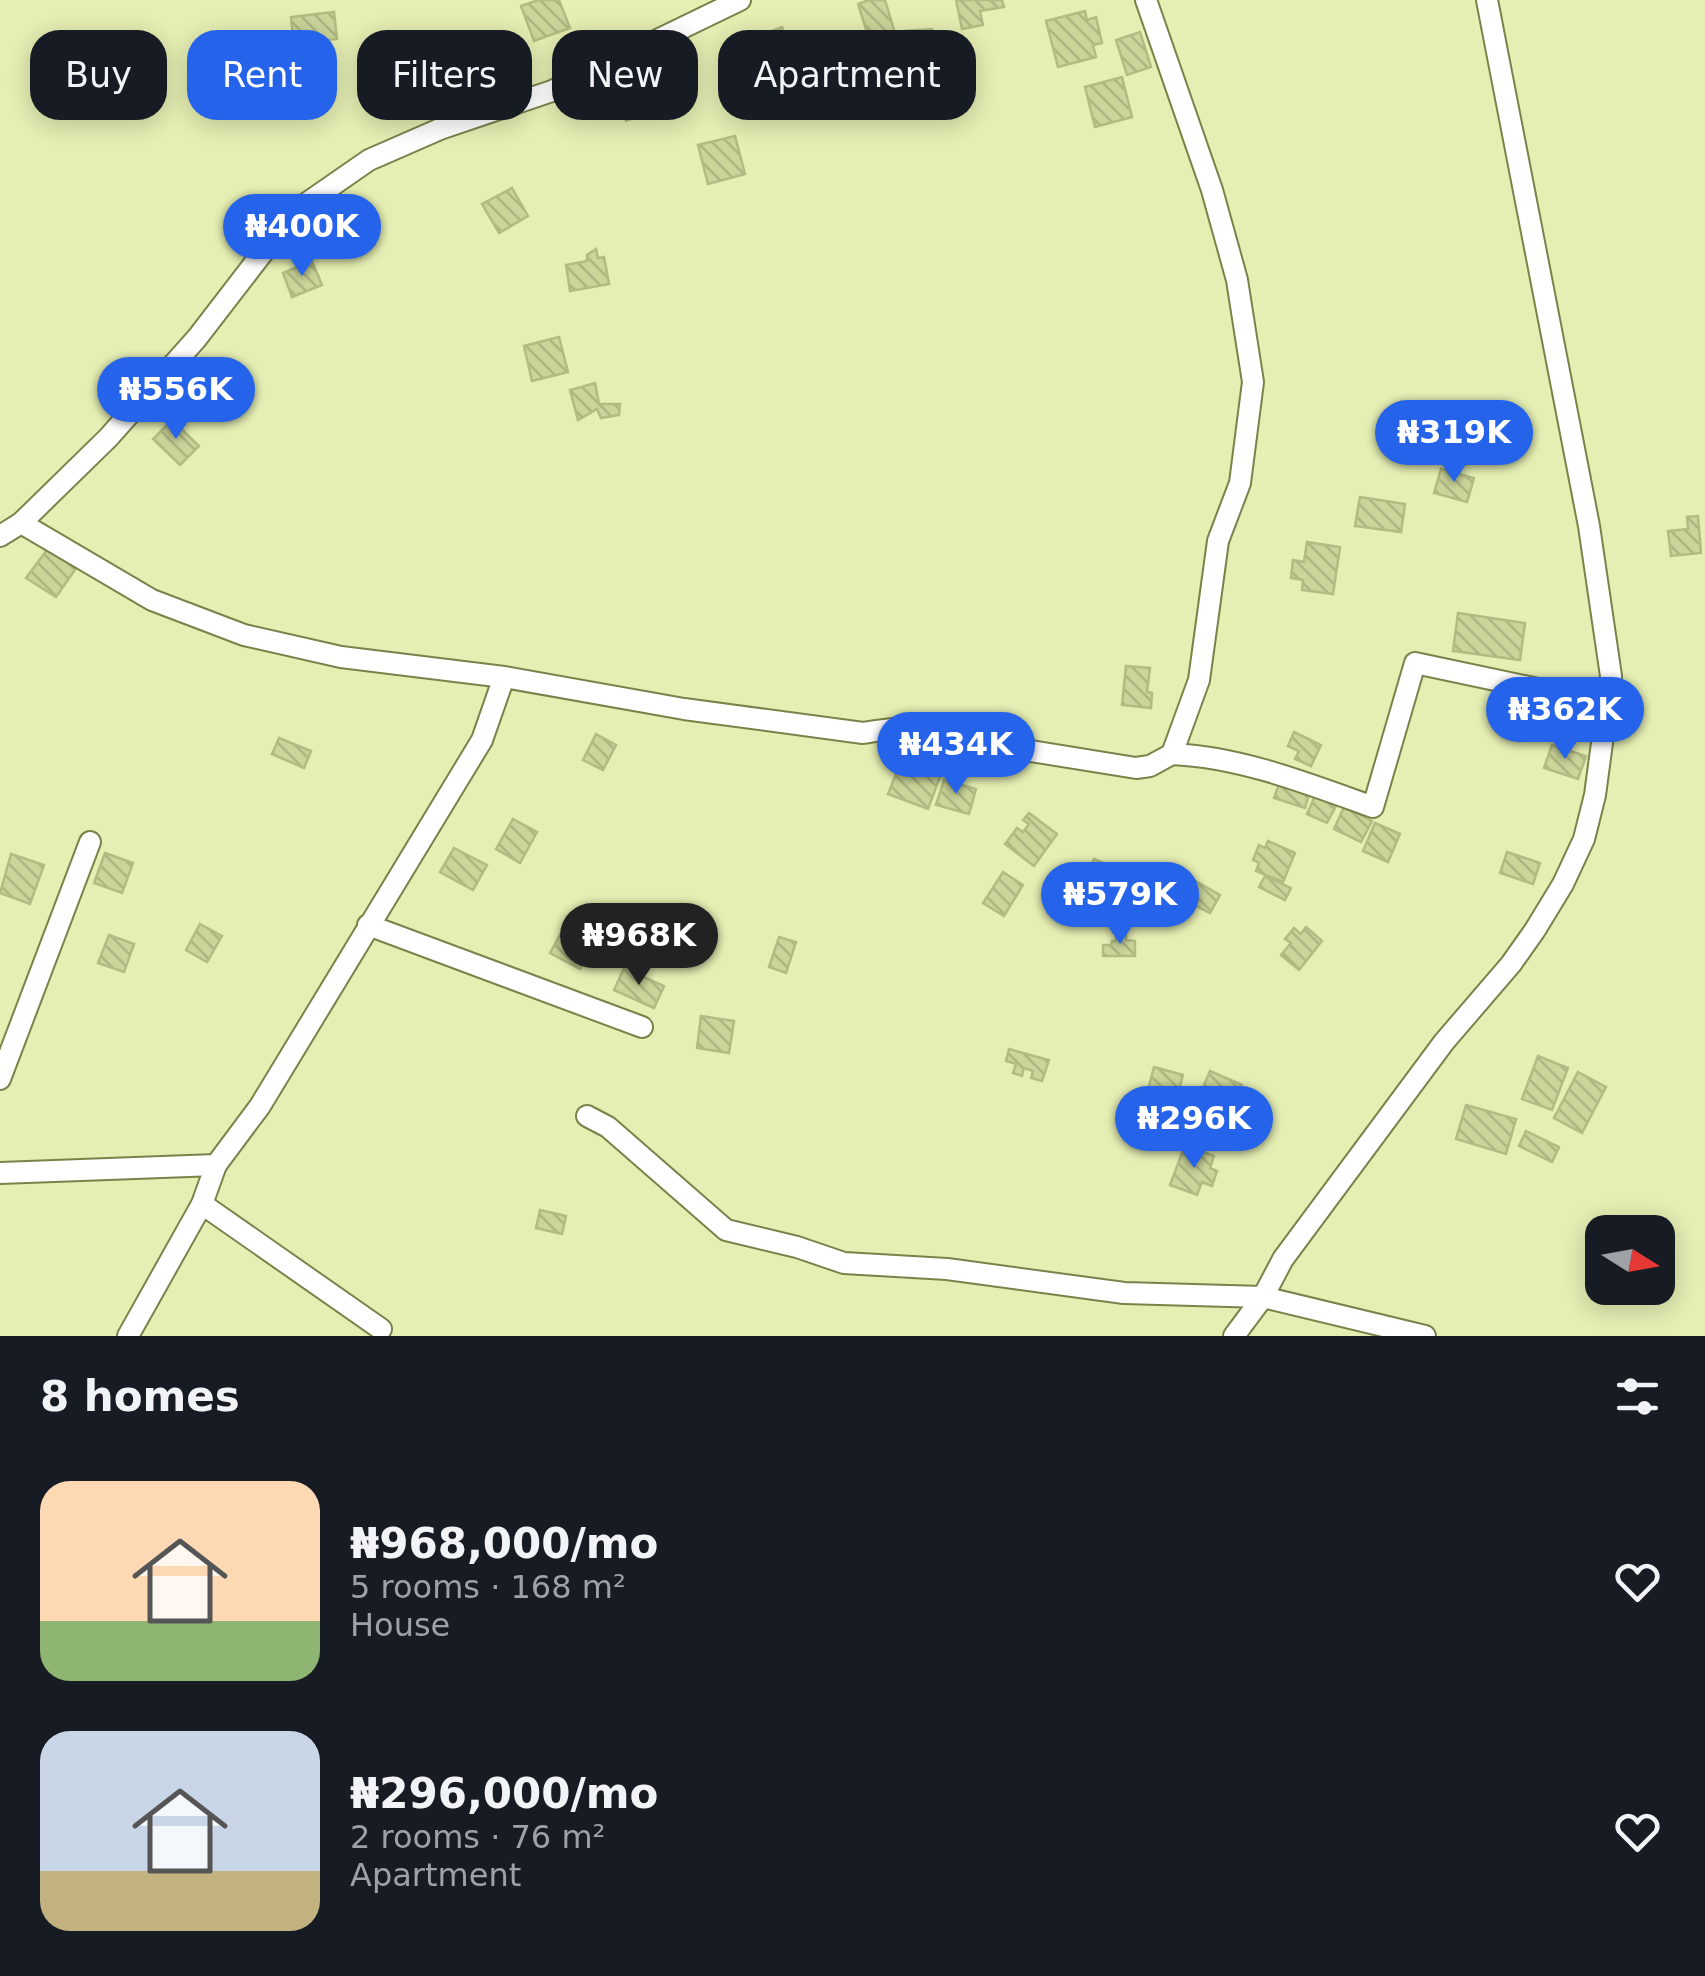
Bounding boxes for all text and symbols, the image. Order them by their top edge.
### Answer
chip: Buy [30,30,167,120]
chip: Rent [187,30,337,120]
chip: Filters [357,30,532,120]
chip: New [552,30,698,120]
chip: Apartment [718,30,976,120]
pin: ₦400K [232,194,372,279]
text: ₦400K [245,207,359,245]
pin: ₦556K [106,357,246,442]
text: ₦556K [119,370,233,408]
pin: ₦319K [1384,400,1524,485]
text: ₦319K [1397,413,1511,451]
pin: ₦362K [1495,677,1635,762]
text: ₦362K [1508,690,1622,728]
pin: ₦434K [886,712,1026,797]
text: ₦434K [899,725,1013,763]
pin: ₦579K [1050,862,1190,947]
text: ₦579K [1063,875,1177,913]
pin: ₦968K [569,903,709,988]
text: ₦968K [582,916,696,954]
pin: ₦296K [1124,1086,1264,1171]
text: ₦296K [1137,1099,1251,1137]
north arrow [1585,1215,1675,1305]
map controls [1585,1215,1675,1305]
icon: filters [1610,1369,1665,1424]
text: 8 homes [40,1372,240,1421]
text: ₦968,000/mo [350,1519,658,1568]
icon: home [120,1521,240,1641]
icon: heart [1610,1554,1665,1609]
text: 5 rooms · 168 m² [350,1568,626,1606]
text: House [350,1606,450,1644]
text: ₦296,000/mo [350,1769,658,1818]
icon: home [120,1771,240,1891]
icon: heart [1610,1804,1665,1859]
text: 2 rooms · 76 m² [350,1818,605,1856]
text: Apartment [350,1856,521,1894]

